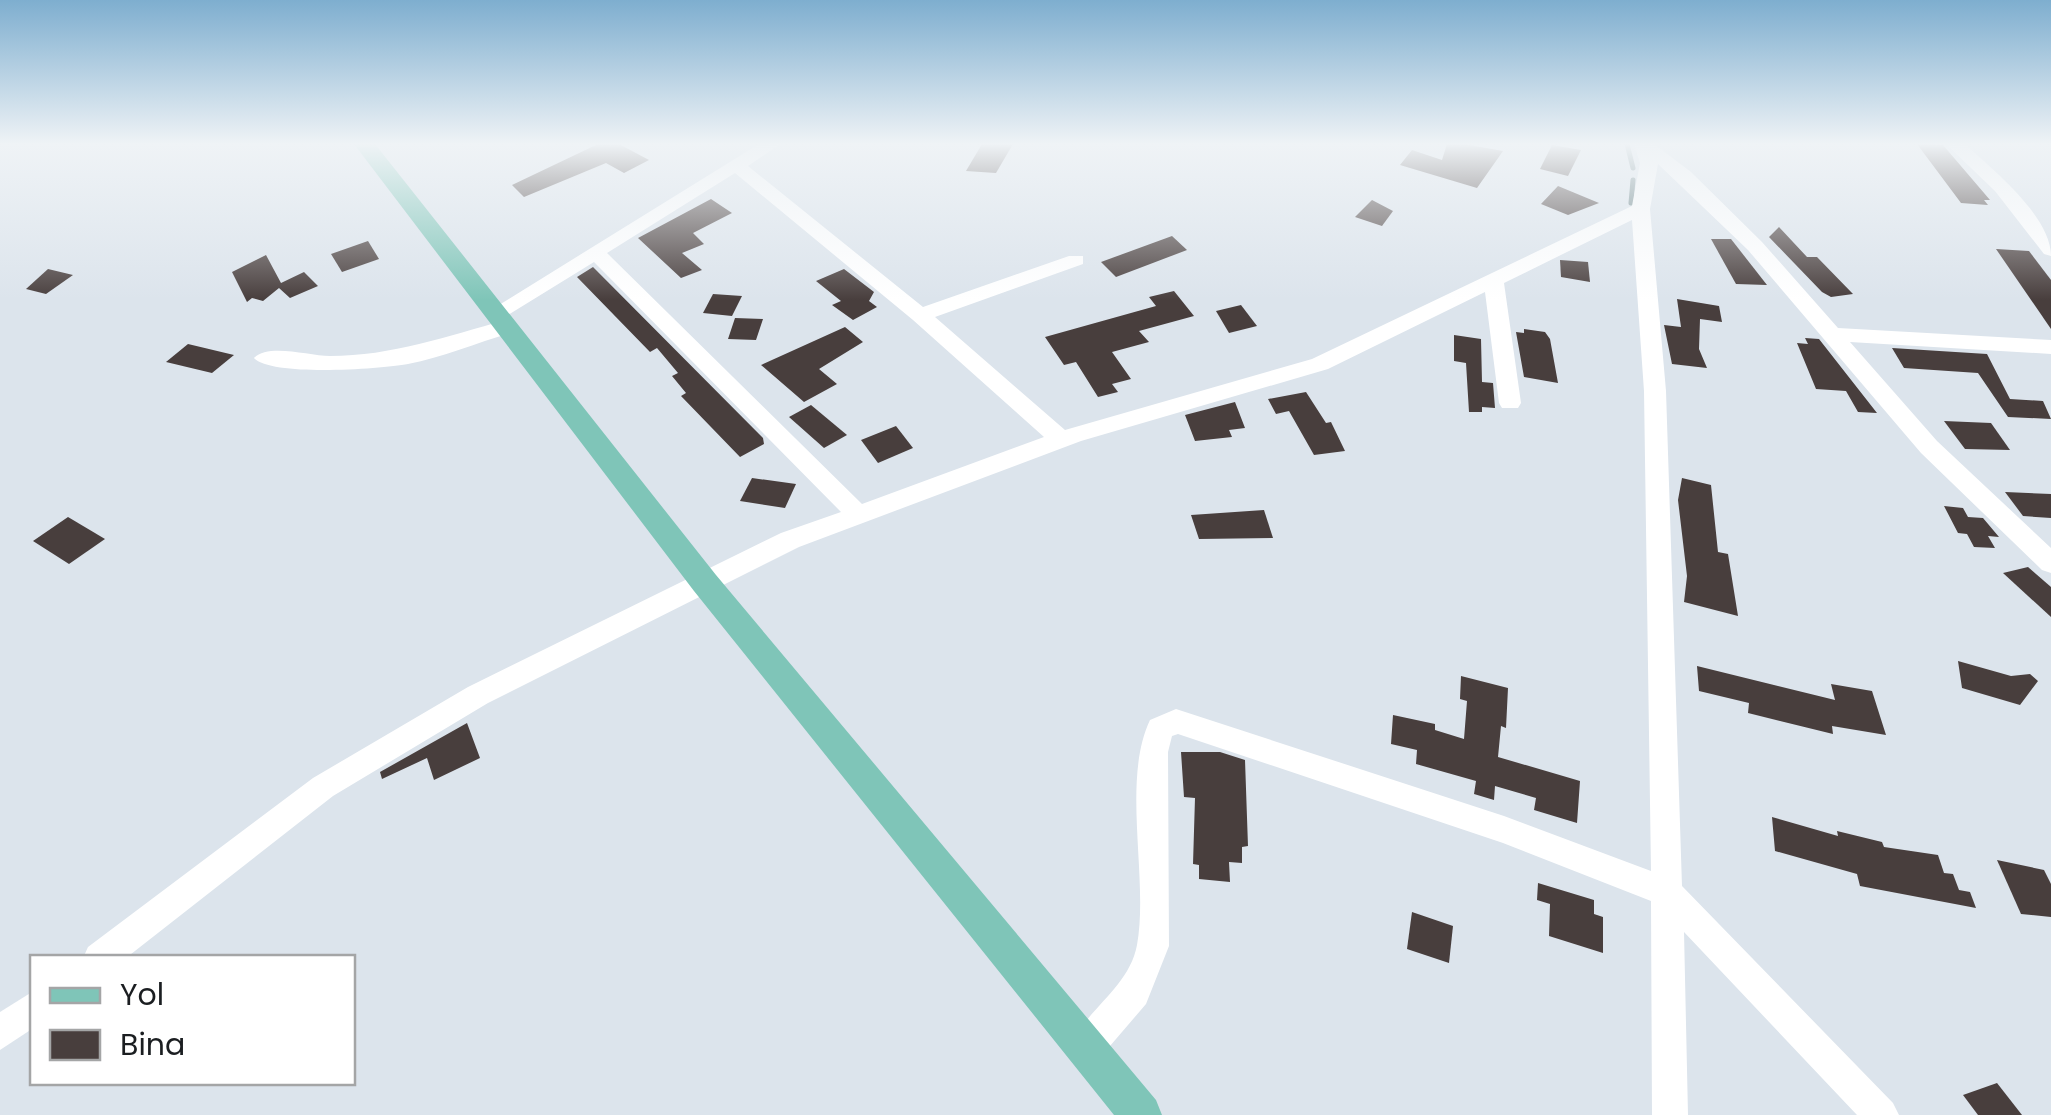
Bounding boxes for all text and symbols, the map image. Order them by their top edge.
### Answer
legend [30,955,355,1085]
text: Yol [120,973,164,1016]
text: Bina [120,1023,185,1066]

